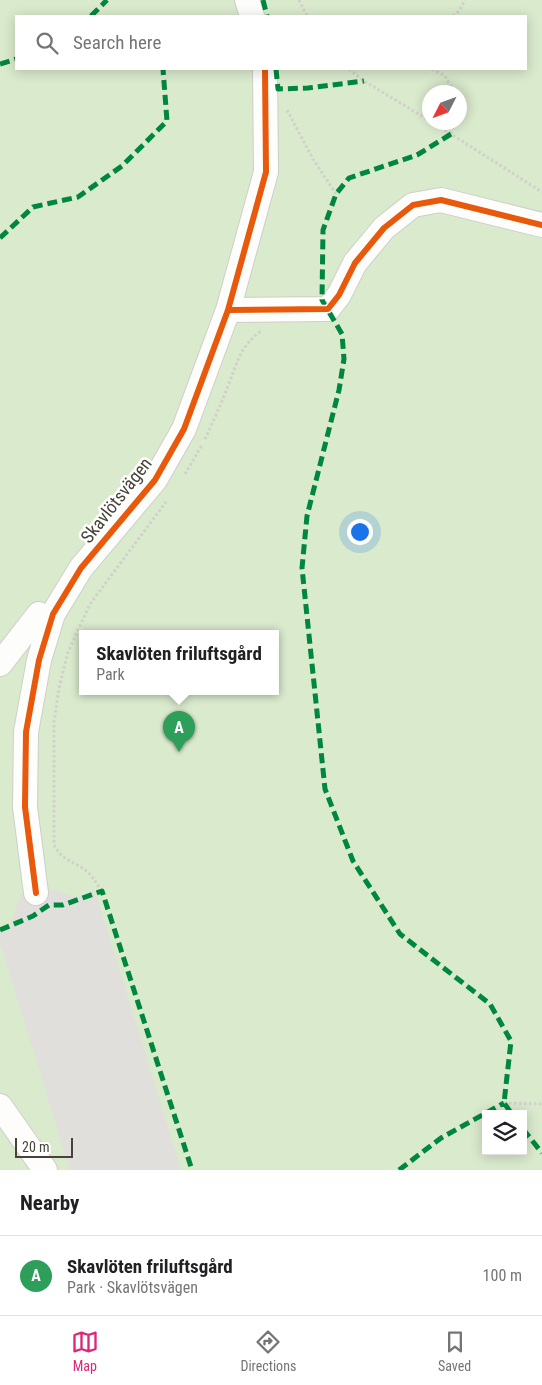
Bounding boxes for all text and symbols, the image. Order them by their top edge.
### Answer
search box [15,15,527,70]
icon: search [33,29,61,57]
text: Search here [73,31,161,54]
north arrow [422,85,467,130]
street label: Skavlötsvägen [76,453,156,547]
your location [347,519,373,545]
popup [79,630,279,695]
text: Skavlöten friluftsgård [96,642,262,665]
text: Park [96,665,125,684]
pin: A [163,711,195,752]
map controls [482,1110,527,1155]
button: layers [482,1110,527,1155]
scale bar [15,1135,72,1158]
text: 20 m [22,1139,50,1155]
text: Nearby [20,1191,79,1215]
text: Skavlöten friluftsgård [67,1255,233,1278]
text: A [31,1266,41,1285]
text: 100 m [483,1266,522,1285]
text: Park · Skavlötsvägen [67,1278,198,1297]
tab: Map [71,1328,99,1374]
tab: Directions [240,1328,296,1374]
tab: Saved [438,1328,471,1374]

